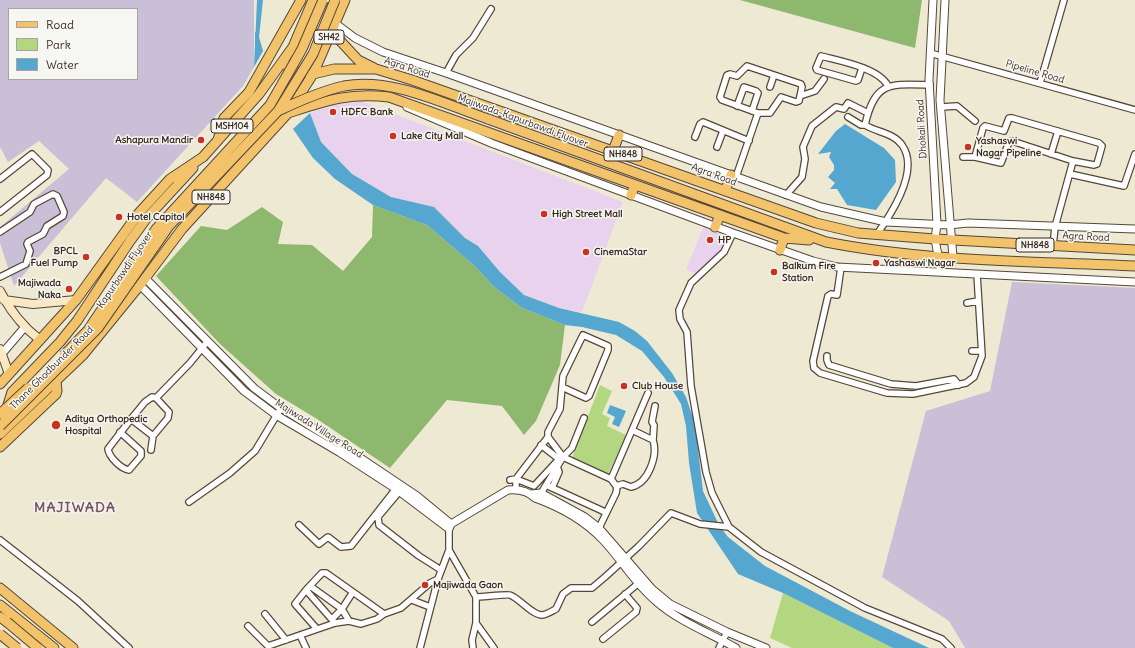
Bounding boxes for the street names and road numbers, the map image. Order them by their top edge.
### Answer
road number: SH42 [314,30,344,44]
street label: Agra Road [383,55,431,81]
street label: Pipeline Road [1004,58,1066,86]
street label: Majiwada-Kapurbawdi Flyover [456,92,590,150]
street label: Dhokali Road [914,99,930,159]
road number: MSH104 [211,119,253,133]
road number: NH848 [604,147,642,161]
street label: Agra Road [690,161,738,189]
road number: NH848 [192,190,230,204]
street label: Kapurbawdi Flyover [95,229,155,311]
street label: Agra Road [1062,230,1110,244]
road number: NH848 [1016,238,1054,252]
street label: Thane Ghodbunder Road [8,324,96,412]
street label: Majiwada Village Road [273,397,365,461]

